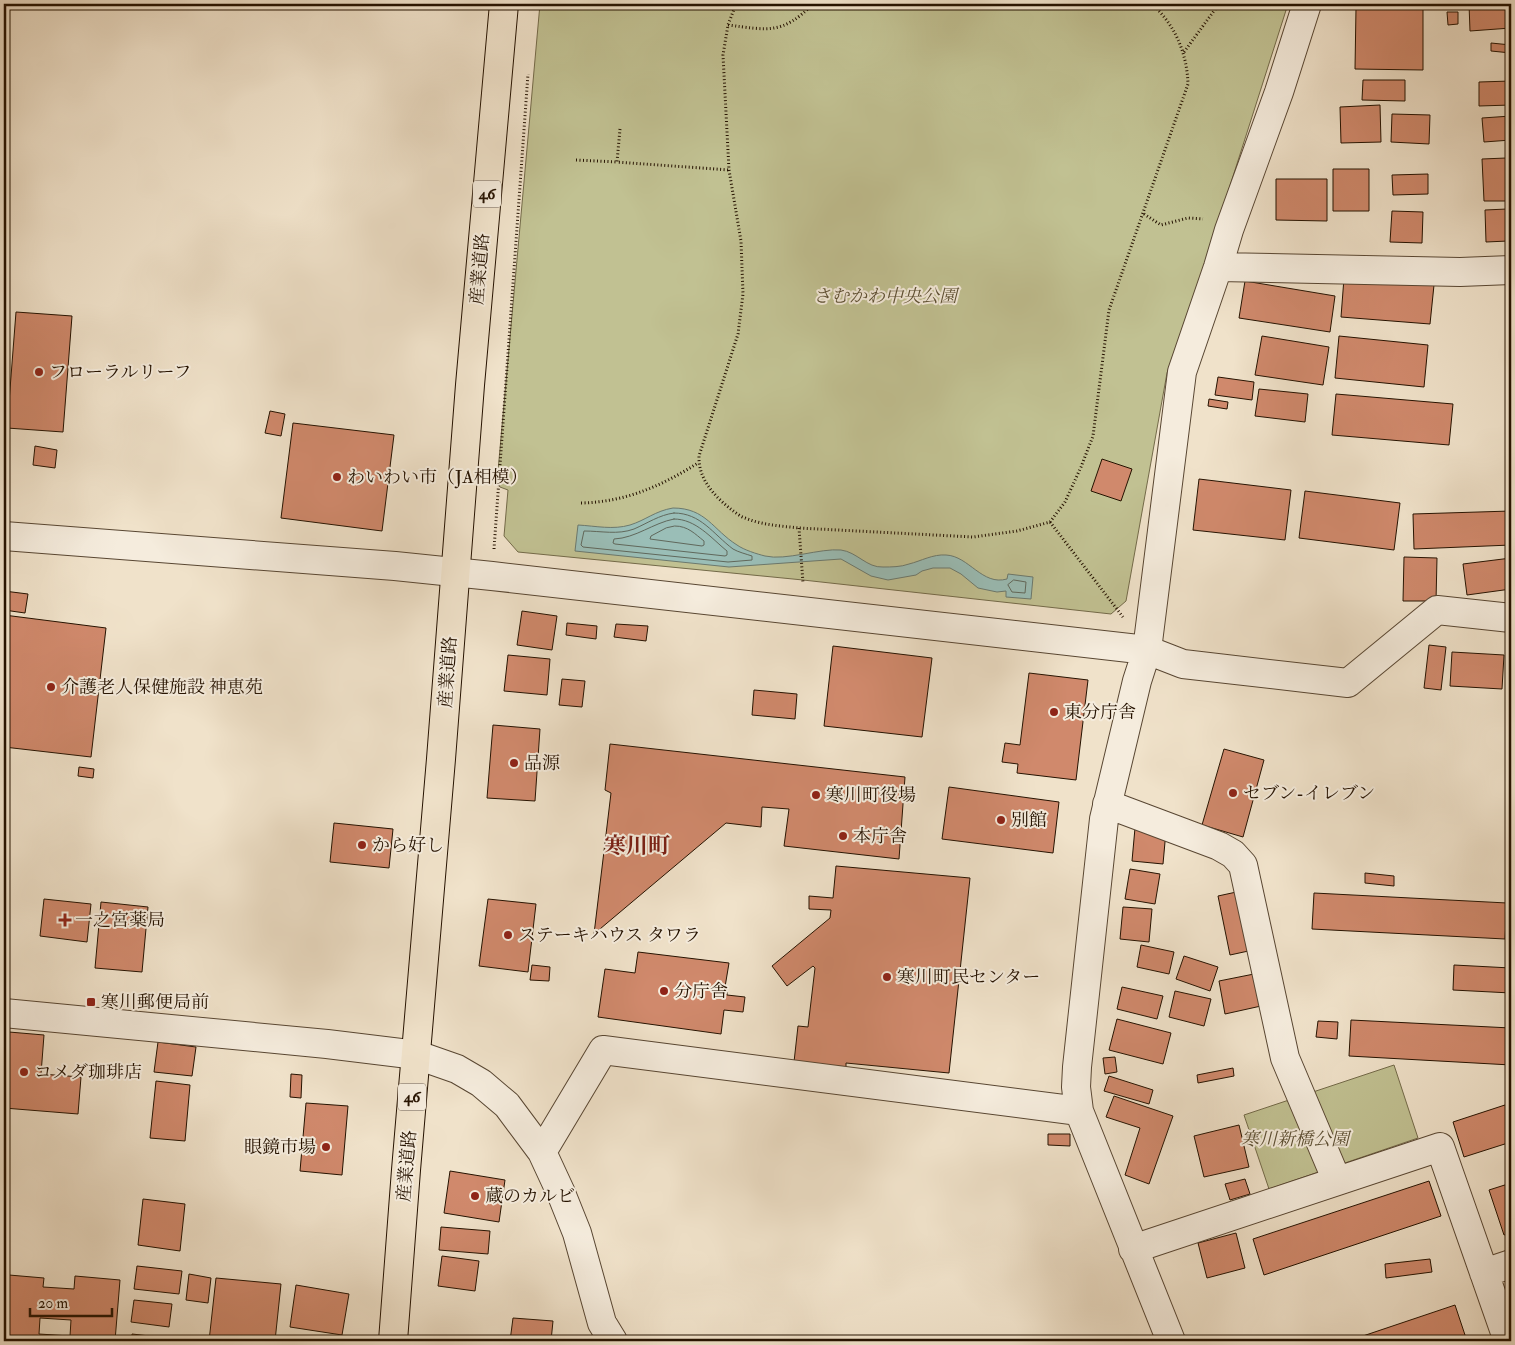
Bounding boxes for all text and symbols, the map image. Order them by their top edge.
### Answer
road number: 46 [473,180,501,208]
street label: 産業道路 [465,232,495,306]
park label: さむかわ中央公園 [813,285,960,308]
place label: フローラルリーフ [49,361,192,384]
marker: フローラルリーフ [33,366,45,378]
place label: わいわい市（JA相模） [347,466,528,489]
marker: わいわい市（JA相模） [331,471,343,483]
street label: 産業道路 [434,635,462,709]
place label: 介護老人保健施設 神恵苑 [61,676,263,699]
marker: 介護老人保健施設 神恵苑 [45,681,57,693]
place label: 東分庁舎 [1064,701,1136,724]
marker: 東分庁舎 [1048,706,1060,718]
place label: 品源 [524,752,560,775]
marker: 品源 [508,757,520,769]
place label: セブン-イレブン [1243,782,1375,805]
place label: 寒川町役場 [826,784,916,807]
marker: セブン-イレブン [1227,787,1239,799]
marker: 寒川町役場 [810,789,822,801]
place label: 別館 [1011,809,1047,832]
marker: 別館 [995,814,1007,826]
place label: 本庁舎 [853,825,907,848]
marker: 本庁舎 [837,830,849,842]
district label: 寒川町 [604,832,670,860]
place label: から好し [372,834,444,857]
marker: から好し [356,839,368,851]
place label: 一之宮薬局 [75,909,165,932]
marker: 一之宮薬局 [59,914,71,926]
place label: ステーキハウス タワラ [518,924,701,947]
marker: ステーキハウス タワラ [502,929,514,941]
place label: 寒川町民センター [897,966,1040,989]
marker: 寒川町民センター [881,971,893,983]
place label: 分庁舎 [674,980,728,1003]
marker: 分庁舎 [658,985,670,997]
place label: 寒川郵便局前 [101,991,209,1014]
marker: 寒川郵便局前 [85,996,97,1008]
place label: コメダ珈琲店 [34,1061,142,1084]
marker: コメダ珈琲店 [18,1066,30,1078]
road number: 46 [398,1084,426,1110]
park label: 寒川新橋公園 [1241,1128,1352,1151]
street label: 産業道路 [392,1129,422,1203]
place label: 眼鏡市場 [244,1136,316,1159]
marker: 眼鏡市場 [320,1141,332,1153]
place label: 蔵のカルビ [485,1185,575,1208]
marker: 蔵のカルビ [469,1190,481,1202]
scale bar [30,1285,112,1317]
text: 20 m [38,1294,68,1313]

